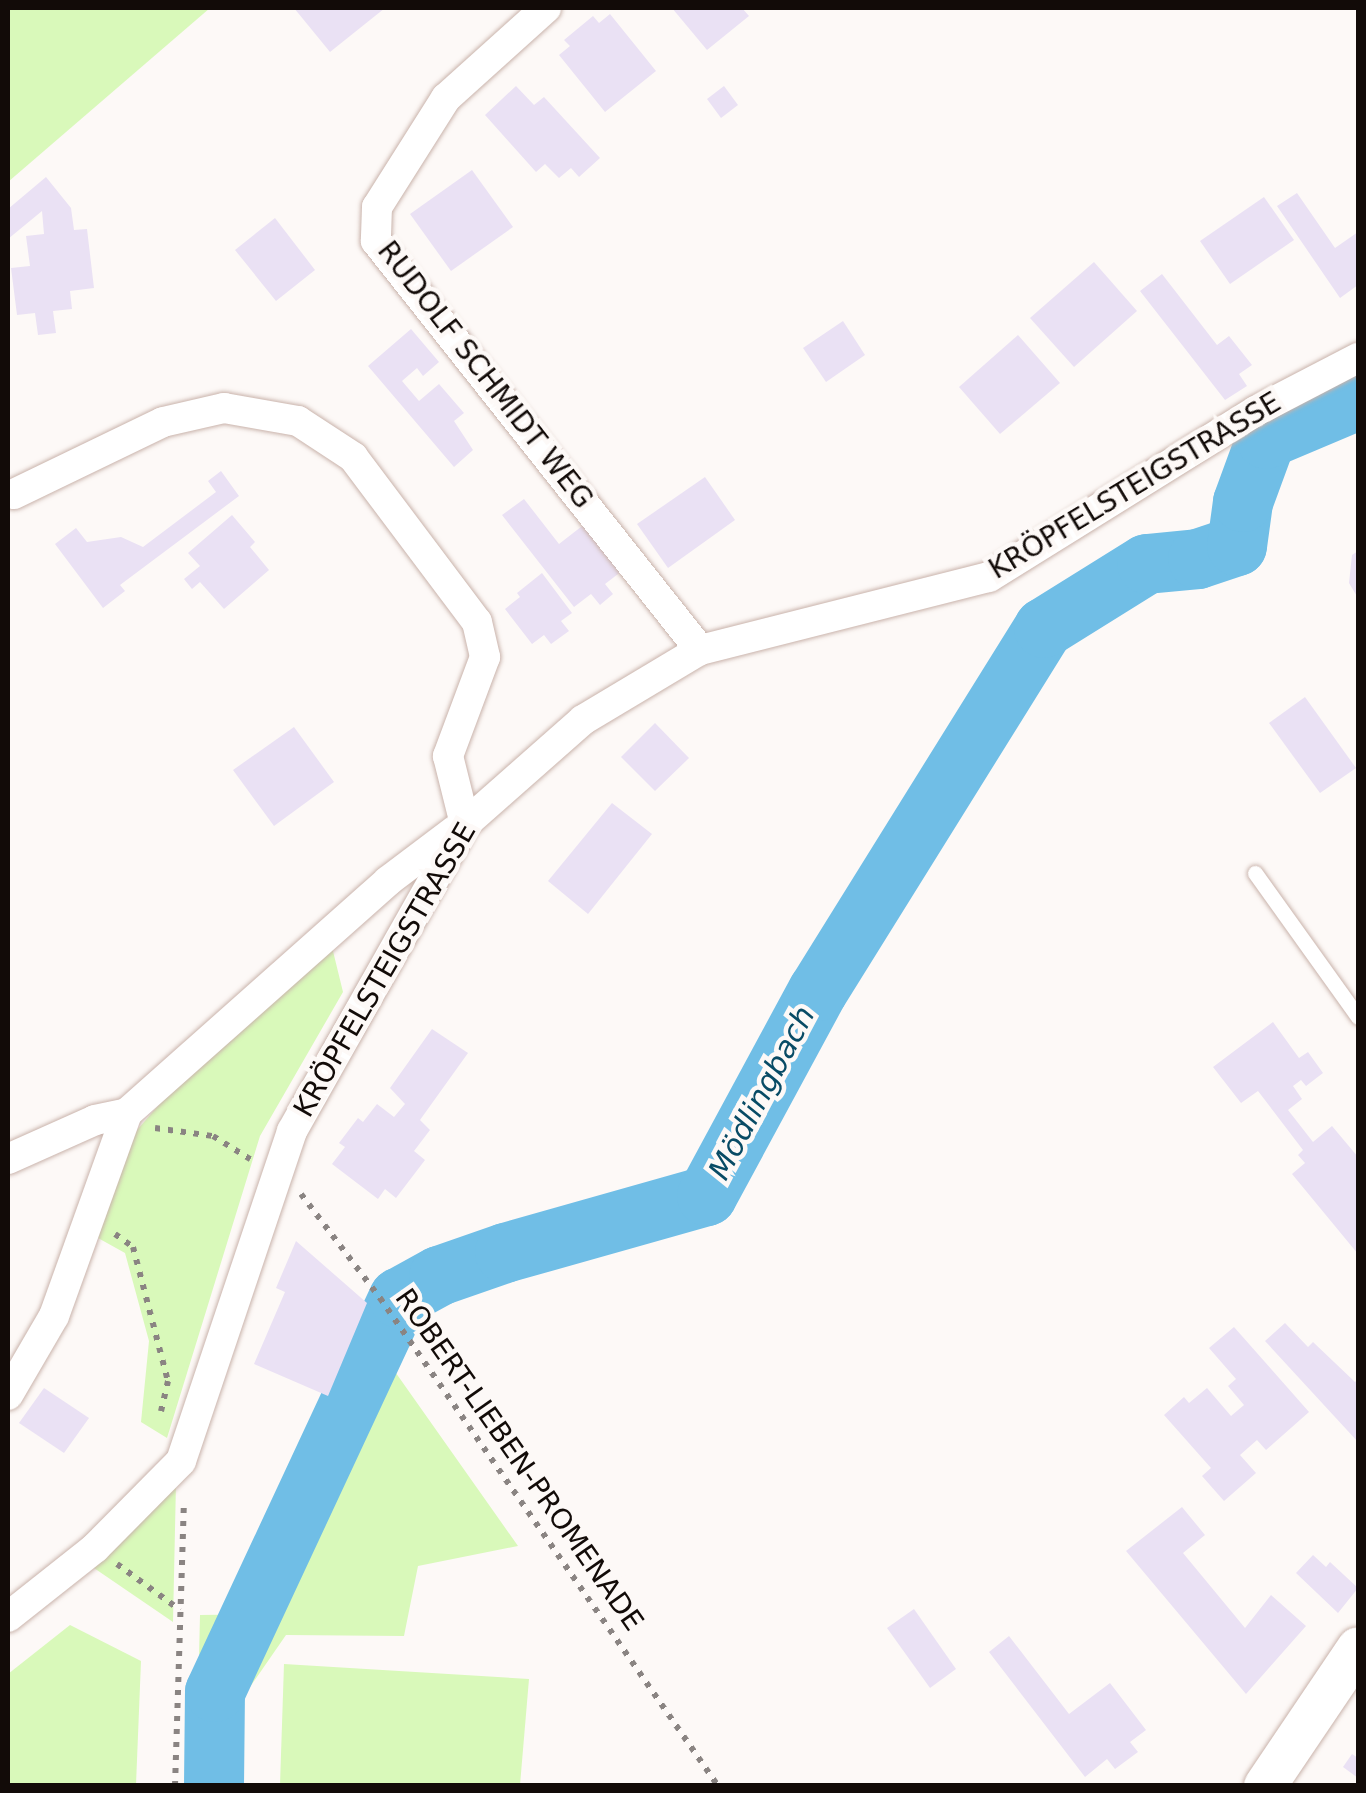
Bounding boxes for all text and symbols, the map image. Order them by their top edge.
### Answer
street label: RUDOLF SCHMIDT WEG [370,235,600,515]
street label: KRÖPFELSTEIGSTRASSE [983,386,1287,586]
street label: KRÖPFELSTEIGSTRASSE [287,817,483,1123]
water label: Mödlingbach [701,1000,823,1186]
street label: ROBERT-LIEBEN-PROMENADE [388,1283,650,1637]

